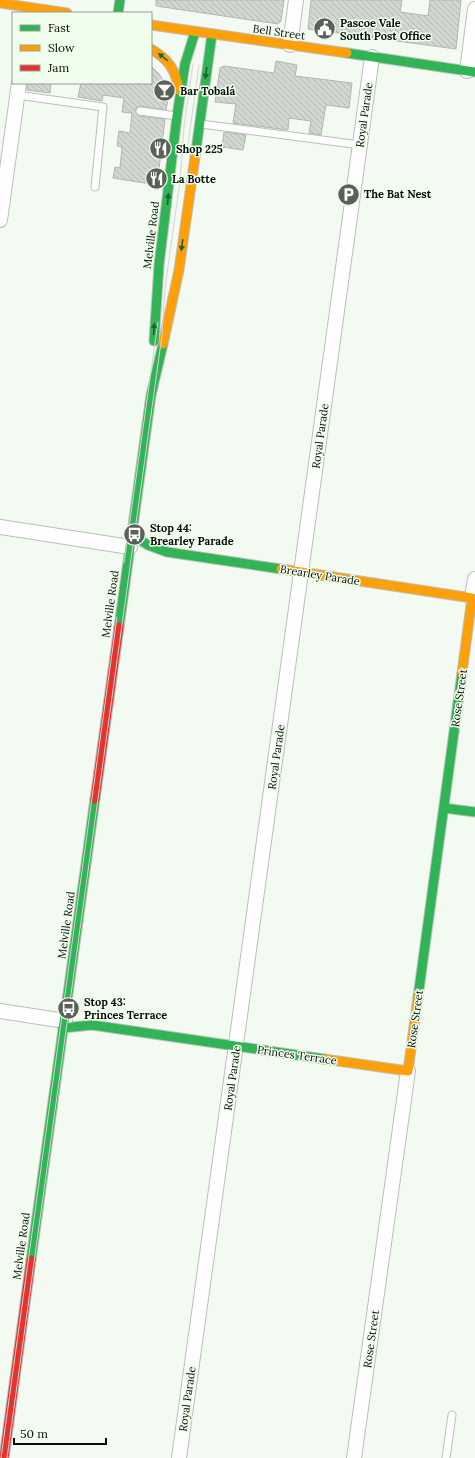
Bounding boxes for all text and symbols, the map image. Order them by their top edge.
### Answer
legend [12,12,152,84]
public building icon: Pascoe Vale South Post Office [312,16,338,42]
place label: Pascoe Vale South Post Office [340,16,431,43]
text: Fast [48,20,71,35]
street label: Bell Street [252,21,307,43]
text: Slow [48,40,75,55]
one-way arrow [157,53,168,62]
text: Jam [47,60,69,75]
one-way arrow [203,67,209,79]
bar icon: Bar Tobalá [152,78,178,104]
street label: Royal Parade [352,81,376,149]
place label: Bar Tobalá [180,84,235,98]
restaurant icon: Shop 225 [147,136,173,162]
place label: Shop 225 [176,142,223,156]
restaurant icon: La Botte [143,166,169,192]
place label: La Botte [172,172,216,186]
parking icon: The Bat Nest [335,181,361,207]
place label: The Bat Nest [364,187,432,201]
one-way arrow [165,193,171,205]
street label: Melville Road [140,200,162,270]
one-way arrow [179,239,185,251]
one-way arrow [151,323,158,335]
street label: Royal Parade [308,402,332,470]
bus stop icon: Stop 44: Brearley Parade [122,521,148,547]
place label: Stop 44: Brearley Parade [150,521,234,548]
street label: Brearley Parade [279,562,361,588]
street label: Melville Road [98,569,122,639]
street label: Rose Street [448,667,470,728]
street label: Royal Parade [264,723,288,791]
street label: Melville Road [54,890,78,960]
street label: Rose Street [404,988,426,1049]
bus stop icon: Stop 43: Princes Terrace [56,995,82,1021]
place label: Stop 43: Princes Terrace [84,995,167,1022]
street label: Princes Terrace [256,1042,338,1068]
street label: Royal Parade [220,1044,244,1112]
street label: Melville Road [9,1211,33,1281]
street label: Rose Street [360,1308,382,1369]
street label: Royal Parade [175,1365,199,1433]
scale bar [14,1420,106,1446]
text: 50 m [20,1426,48,1441]

